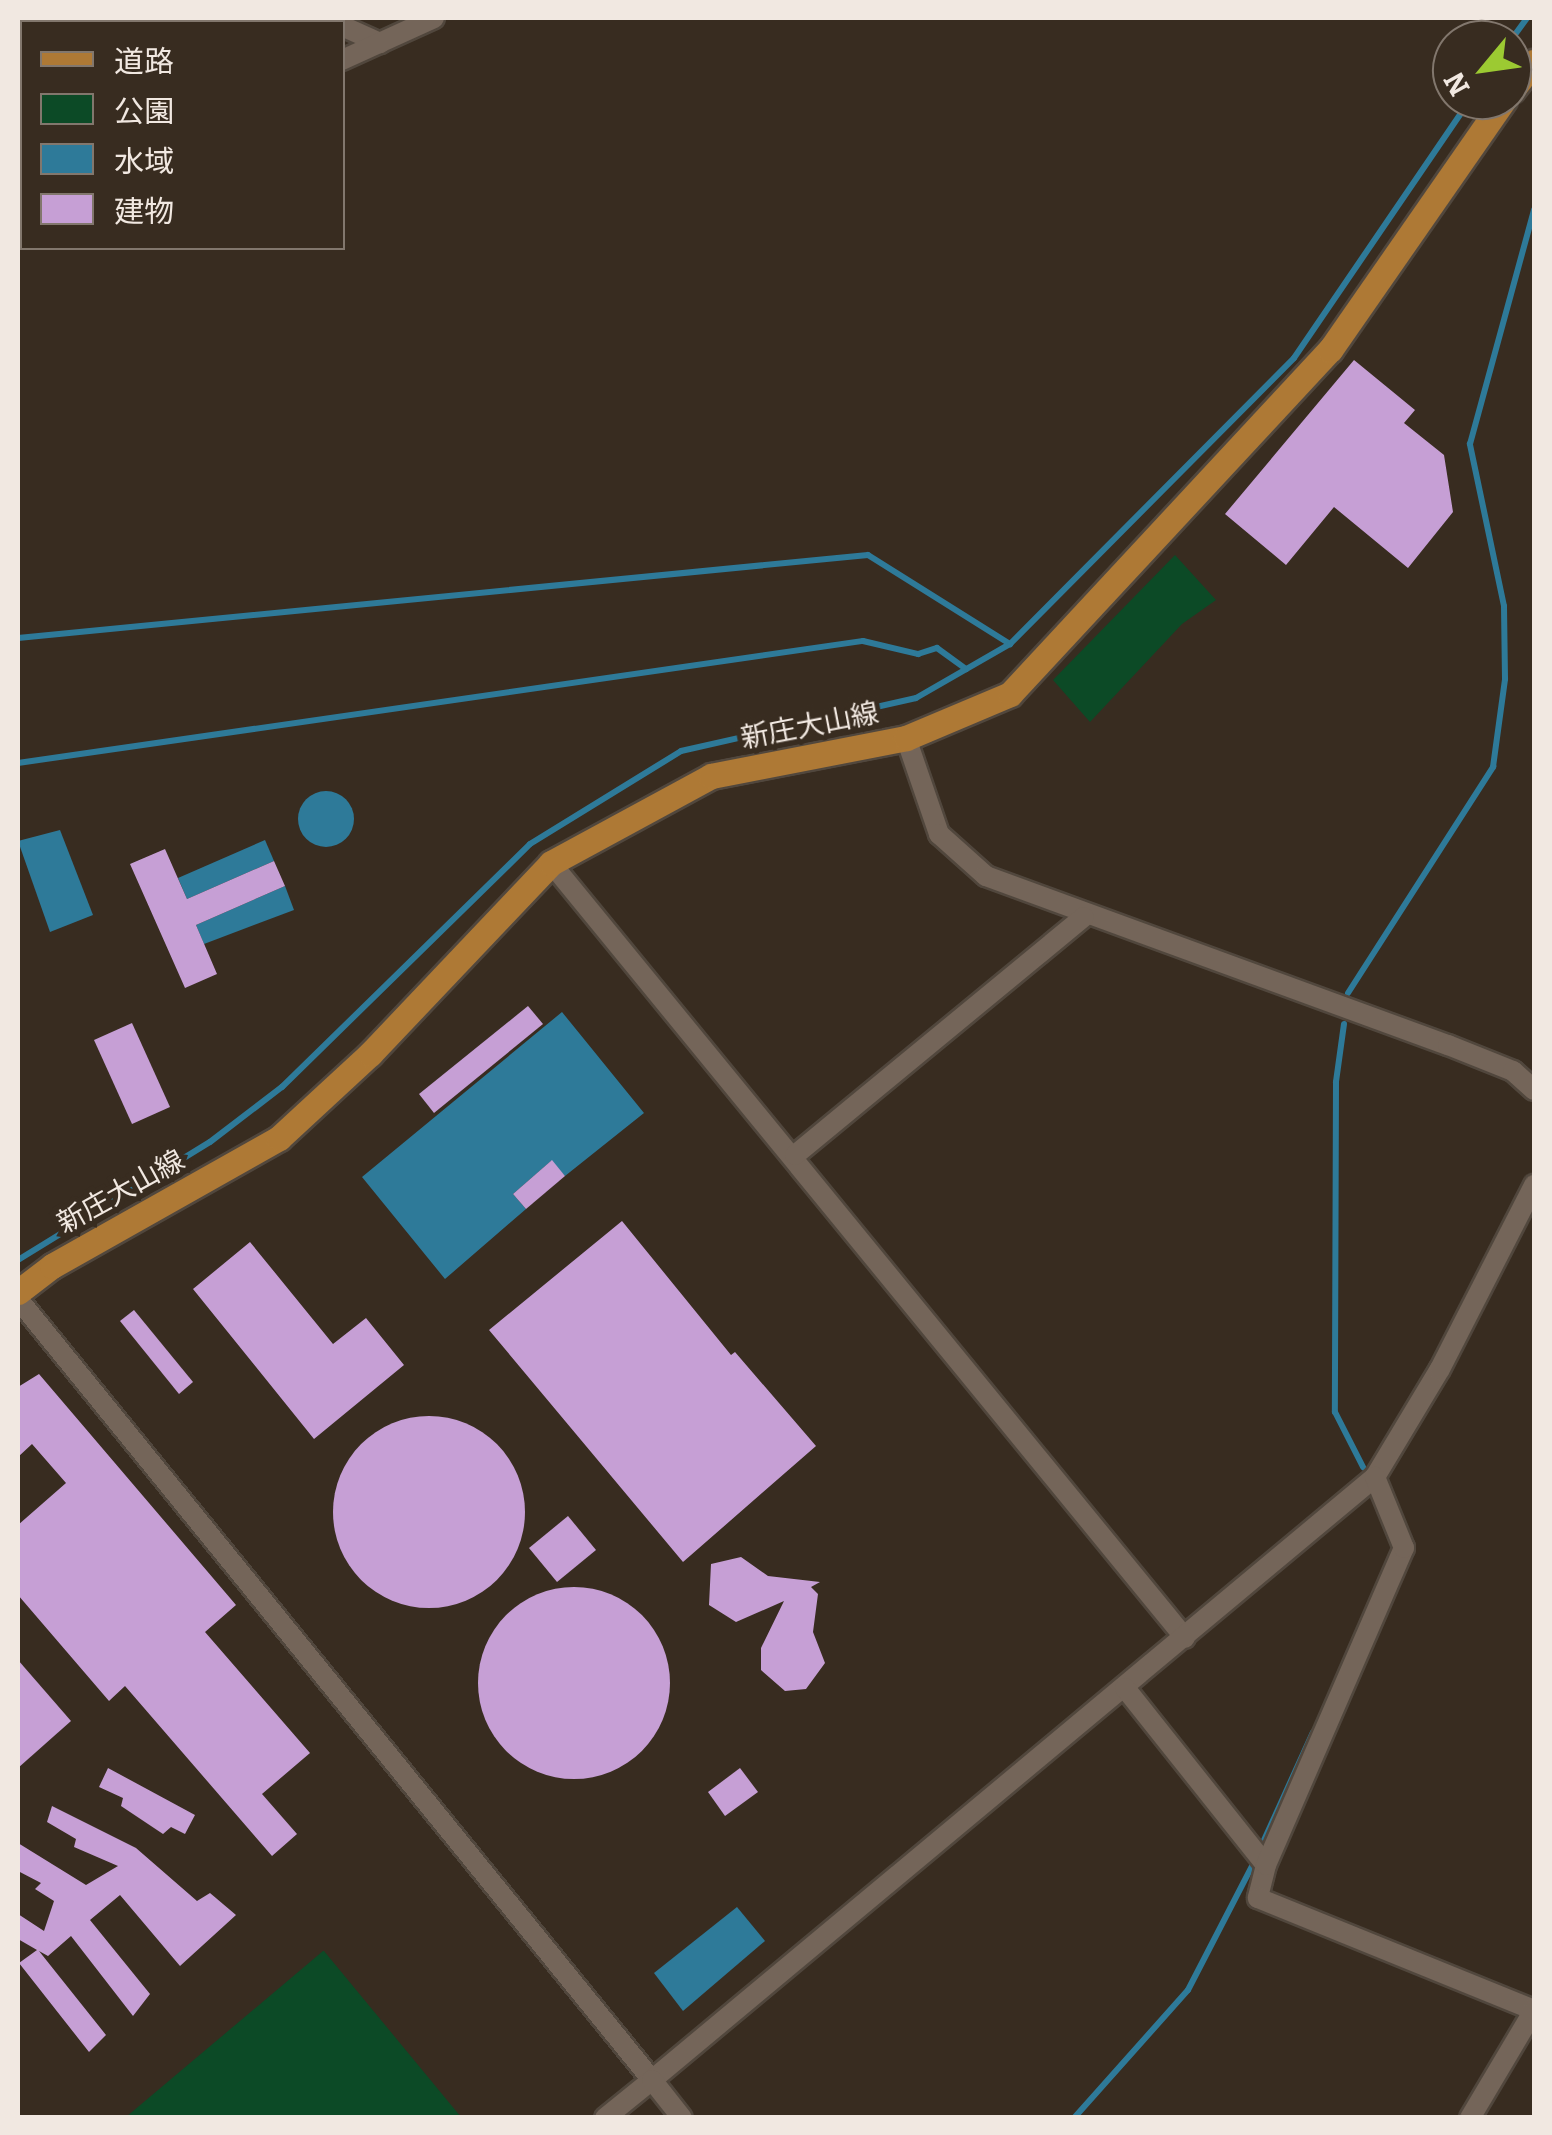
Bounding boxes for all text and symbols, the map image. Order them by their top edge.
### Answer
legend [20,20,345,250]
north arrow [1432,20,1532,120]
text: 道路 [114,44,174,80]
text: N [1437,66,1477,101]
text: 公園 [114,94,174,130]
text: 水域 [114,144,174,180]
text: 建物 [114,194,174,230]
street label: 新庄大山線 [738,696,882,756]
street label: 新庄大山線 [52,1143,190,1241]

